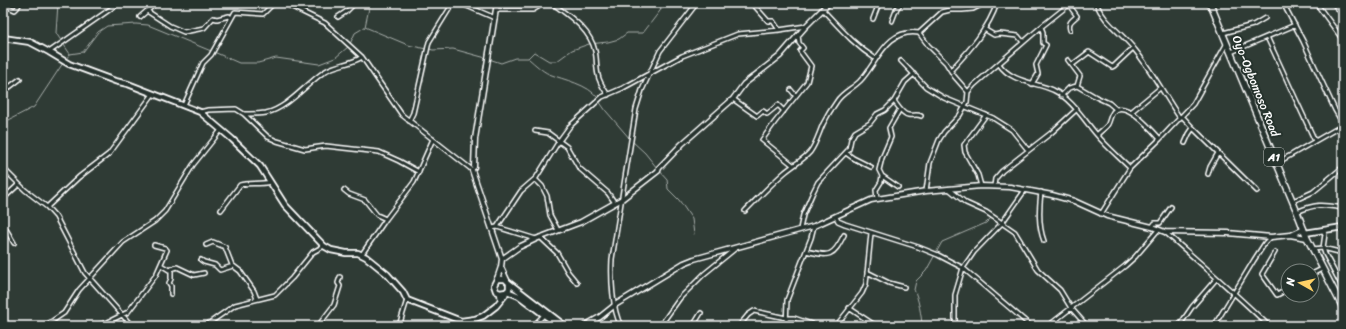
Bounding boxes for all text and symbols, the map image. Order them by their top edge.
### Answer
street label: Oyo-Ogbomoso Road [1226,32,1287,141]
road number: A1 [1264,148,1284,166]
north arrow [1280,263,1320,303]
text: N [1281,276,1301,288]

